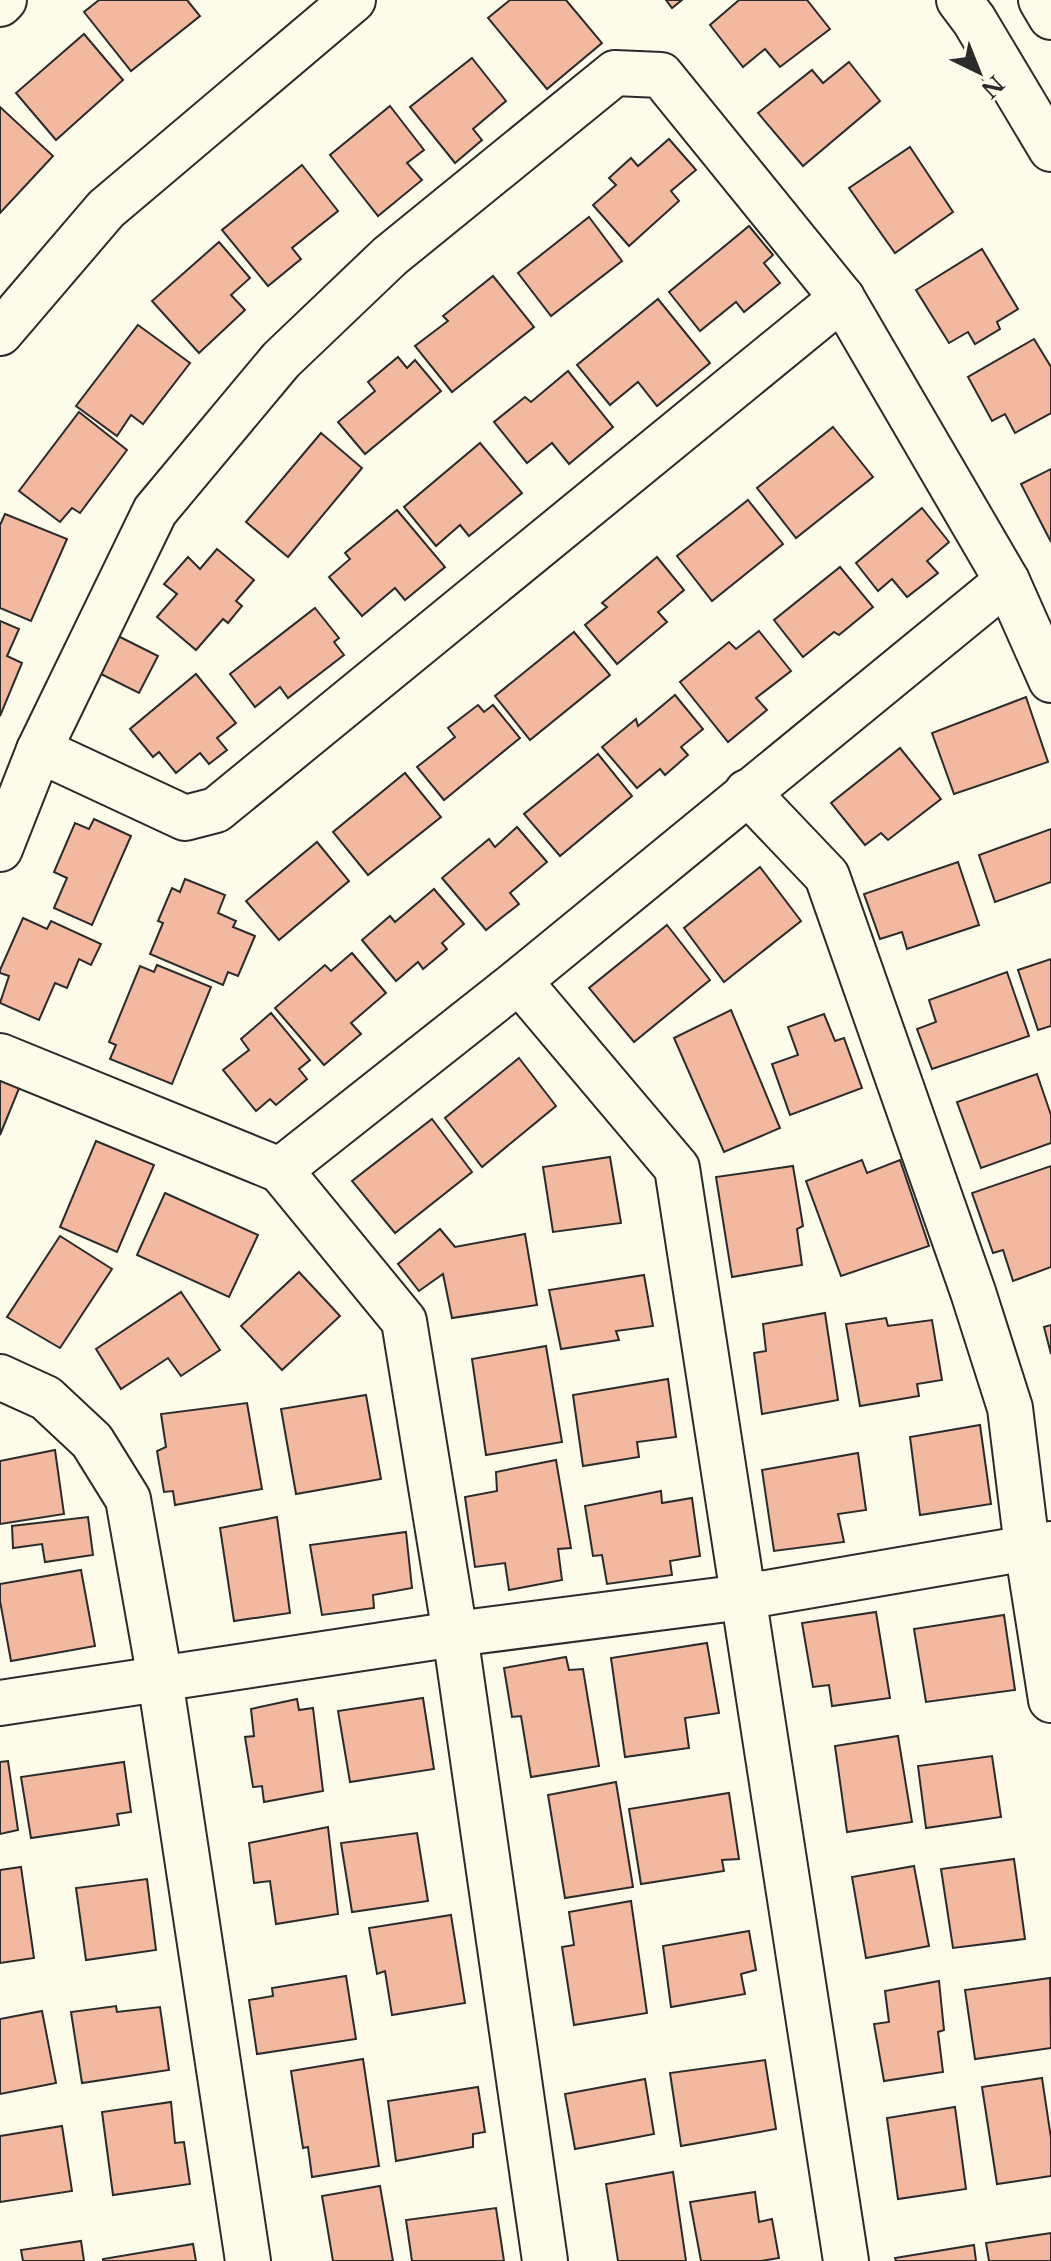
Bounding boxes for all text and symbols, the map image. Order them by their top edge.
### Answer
north arrow [939,32,1019,112]
text: N [975,69,1009,103]

